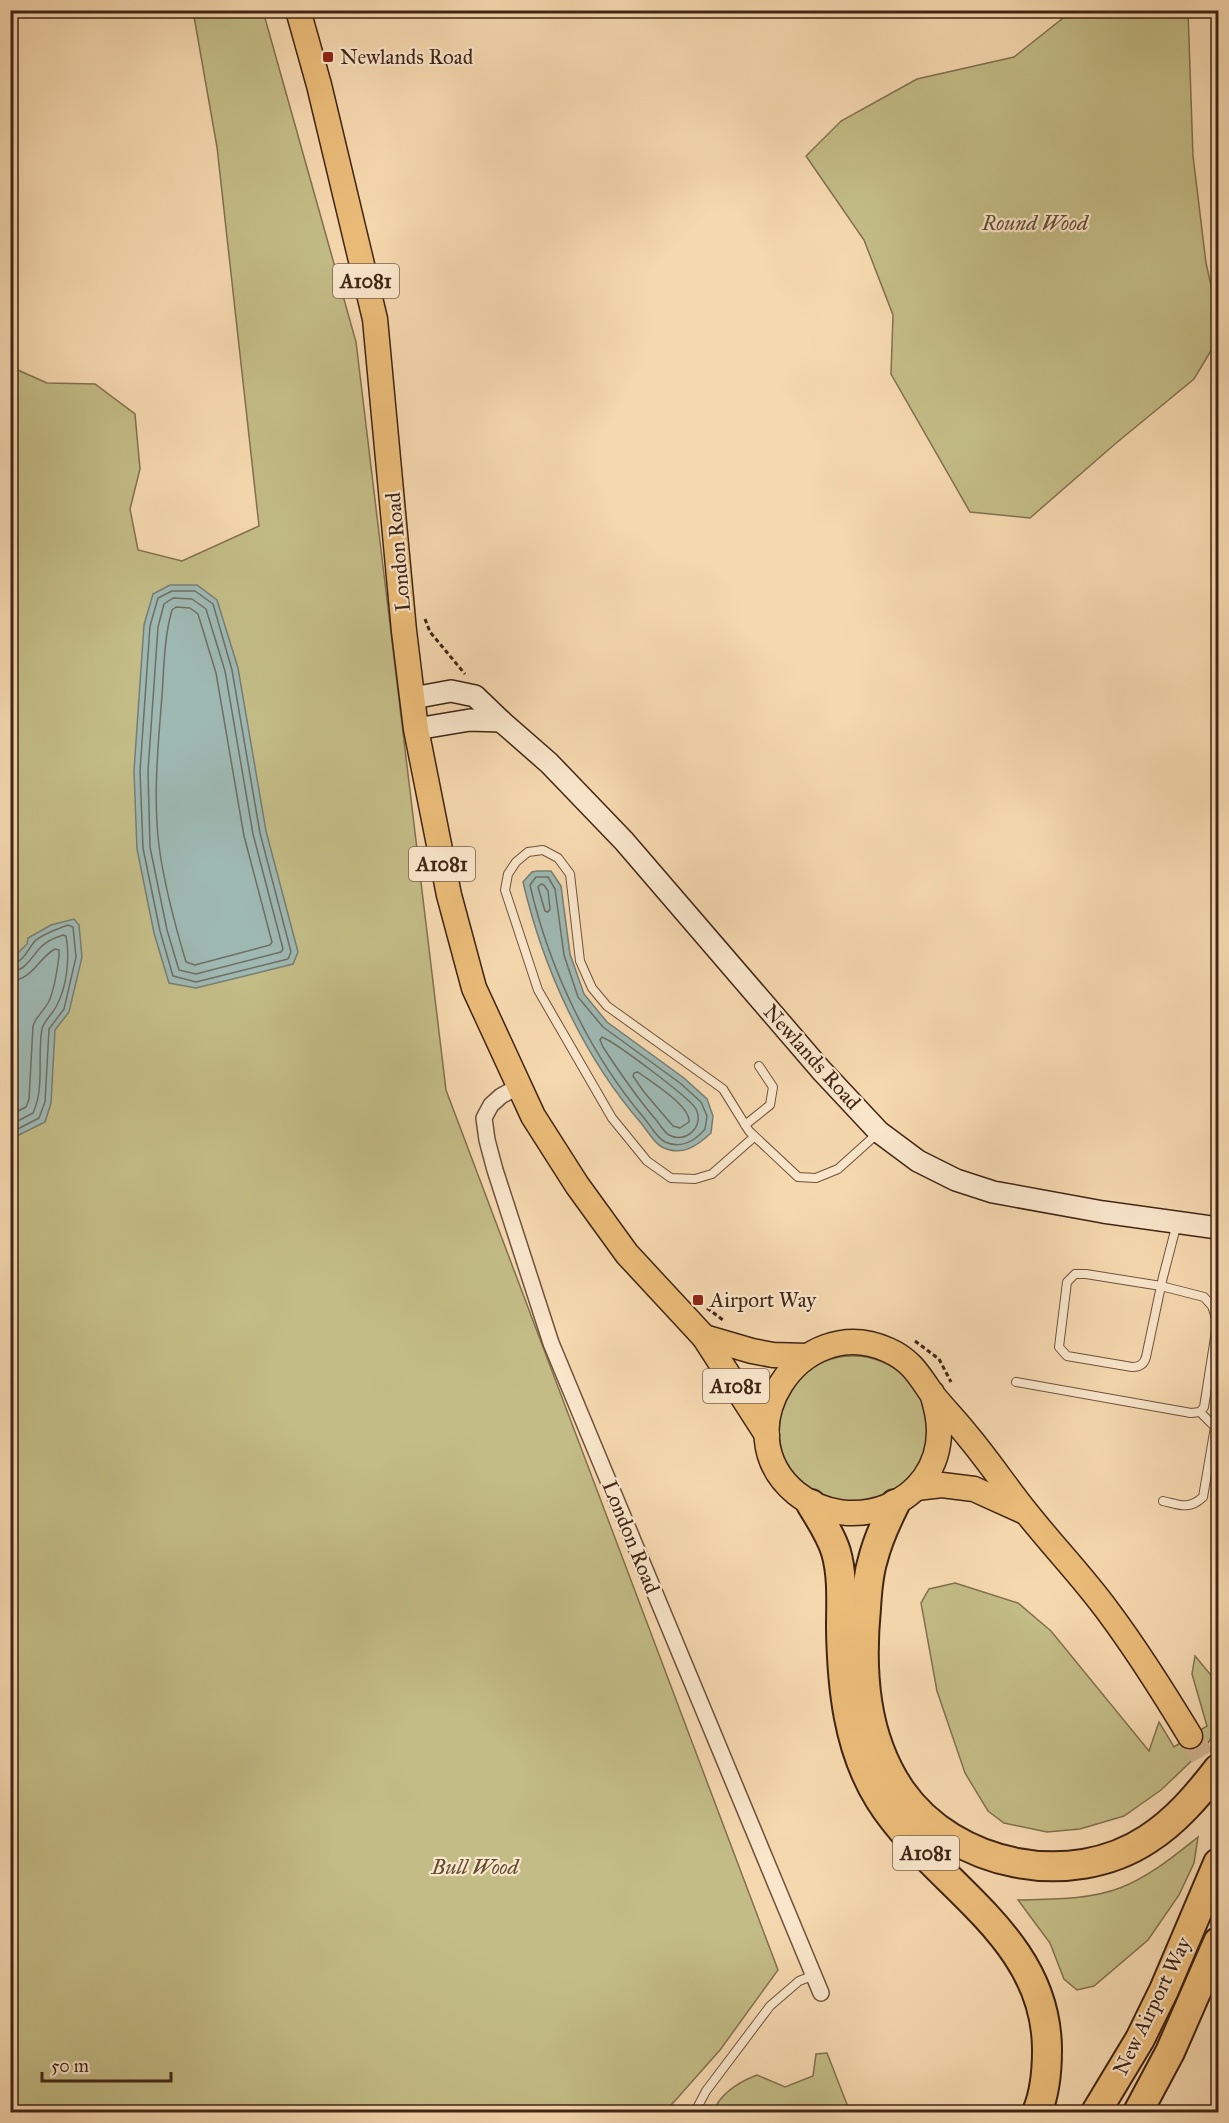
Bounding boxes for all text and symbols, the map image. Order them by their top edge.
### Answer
place label: Newlands Road [340,44,474,70]
marker: Newlands Road [321,50,335,64]
park label: Round Wood [981,210,1090,236]
road number: A1081 [333,264,399,298]
street label: London Road [380,491,416,613]
road number: A1081 [409,847,475,881]
street label: Newlands Road [758,999,867,1116]
place label: Airport Way [709,1287,817,1313]
marker: Airport Way [691,1293,705,1307]
road number: A1081 [703,1369,769,1403]
street label: London Road [597,1477,666,1598]
road number: A1081 [893,1836,959,1870]
park label: Bull Wood [430,1854,521,1880]
street label: New Airport Way [1107,1932,1197,2079]
scale bar [42,2045,171,2083]
text: 50 m [51,2055,89,2077]

